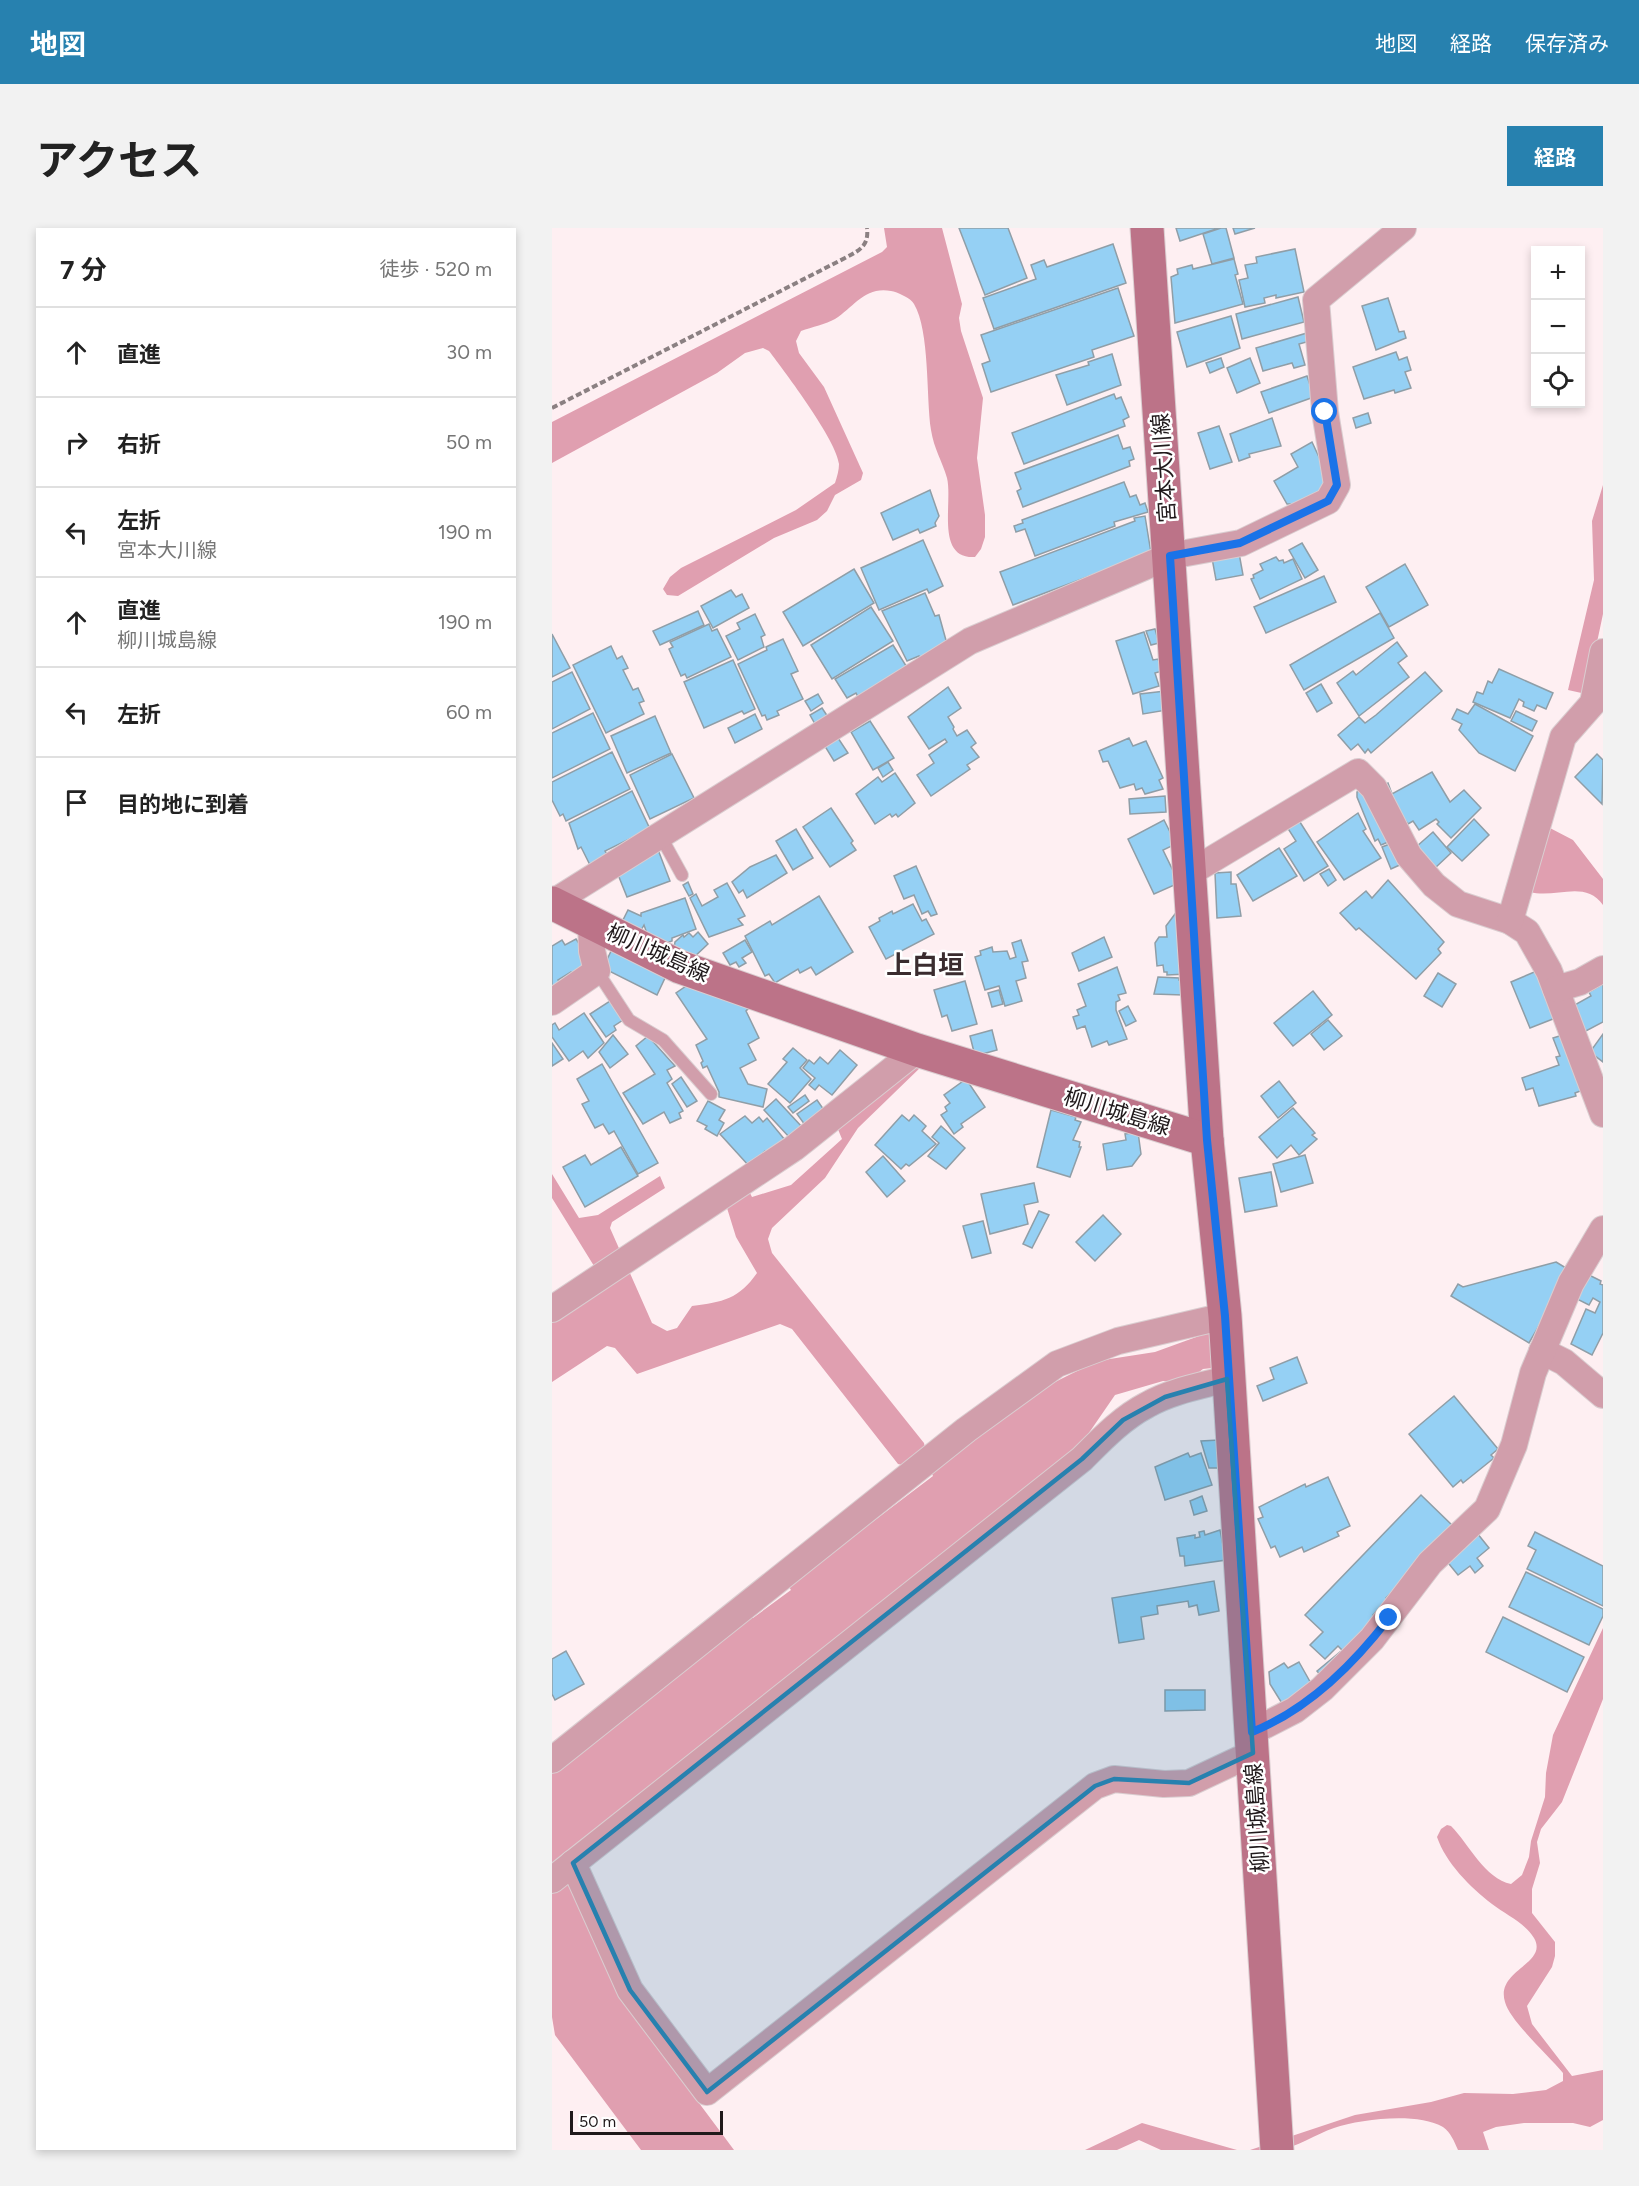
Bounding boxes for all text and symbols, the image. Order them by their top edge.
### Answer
text: 地図 [30,27,86,61]
text: 地図 [1375,31,1417,56]
text: 経路 [1450,31,1492,56]
text: 保存済み [1525,31,1609,56]
button: 経路 [1507,126,1603,186]
text: アクセス [36,135,202,186]
map controls [1531,246,1585,408]
button: + [1531,246,1585,300]
text: 7 分 [60,254,107,286]
text: 徒歩 · 520 m [380,257,492,281]
button: − [1531,300,1585,354]
icon: ahead [60,336,93,369]
text: 30 m [446,340,492,364]
text: 直進 [117,341,161,368]
button: locate [1531,354,1585,408]
route start [1311,398,1337,424]
street label: 宮本大川線 [1147,412,1181,524]
icon: right [60,426,93,459]
text: 50 m [446,430,492,454]
text: 右折 [117,431,161,458]
text: 左折 [117,507,161,534]
icon: left [60,516,93,549]
text: 190 m [438,520,492,544]
text: 宮本大川線 [117,538,217,562]
text: 直進 [117,597,161,624]
icon: ahead [60,606,93,639]
text: 190 m [438,610,492,634]
text: 柳川城島線 [117,628,217,652]
icon: left [60,696,93,729]
text: 60 m [446,700,492,724]
text: 左折 [117,701,161,728]
icon: arrive [60,786,93,819]
text: 目的地に到着 [117,791,249,818]
street label: 柳川城島線 [602,918,714,988]
district label: 上白垣 [886,949,964,981]
street label: 柳川城島線 [1060,1083,1174,1141]
route end [1375,1604,1401,1630]
street label: 柳川城島線 [1240,1762,1274,1874]
scale bar [570,2108,723,2136]
text: 50 m [579,2112,616,2131]

